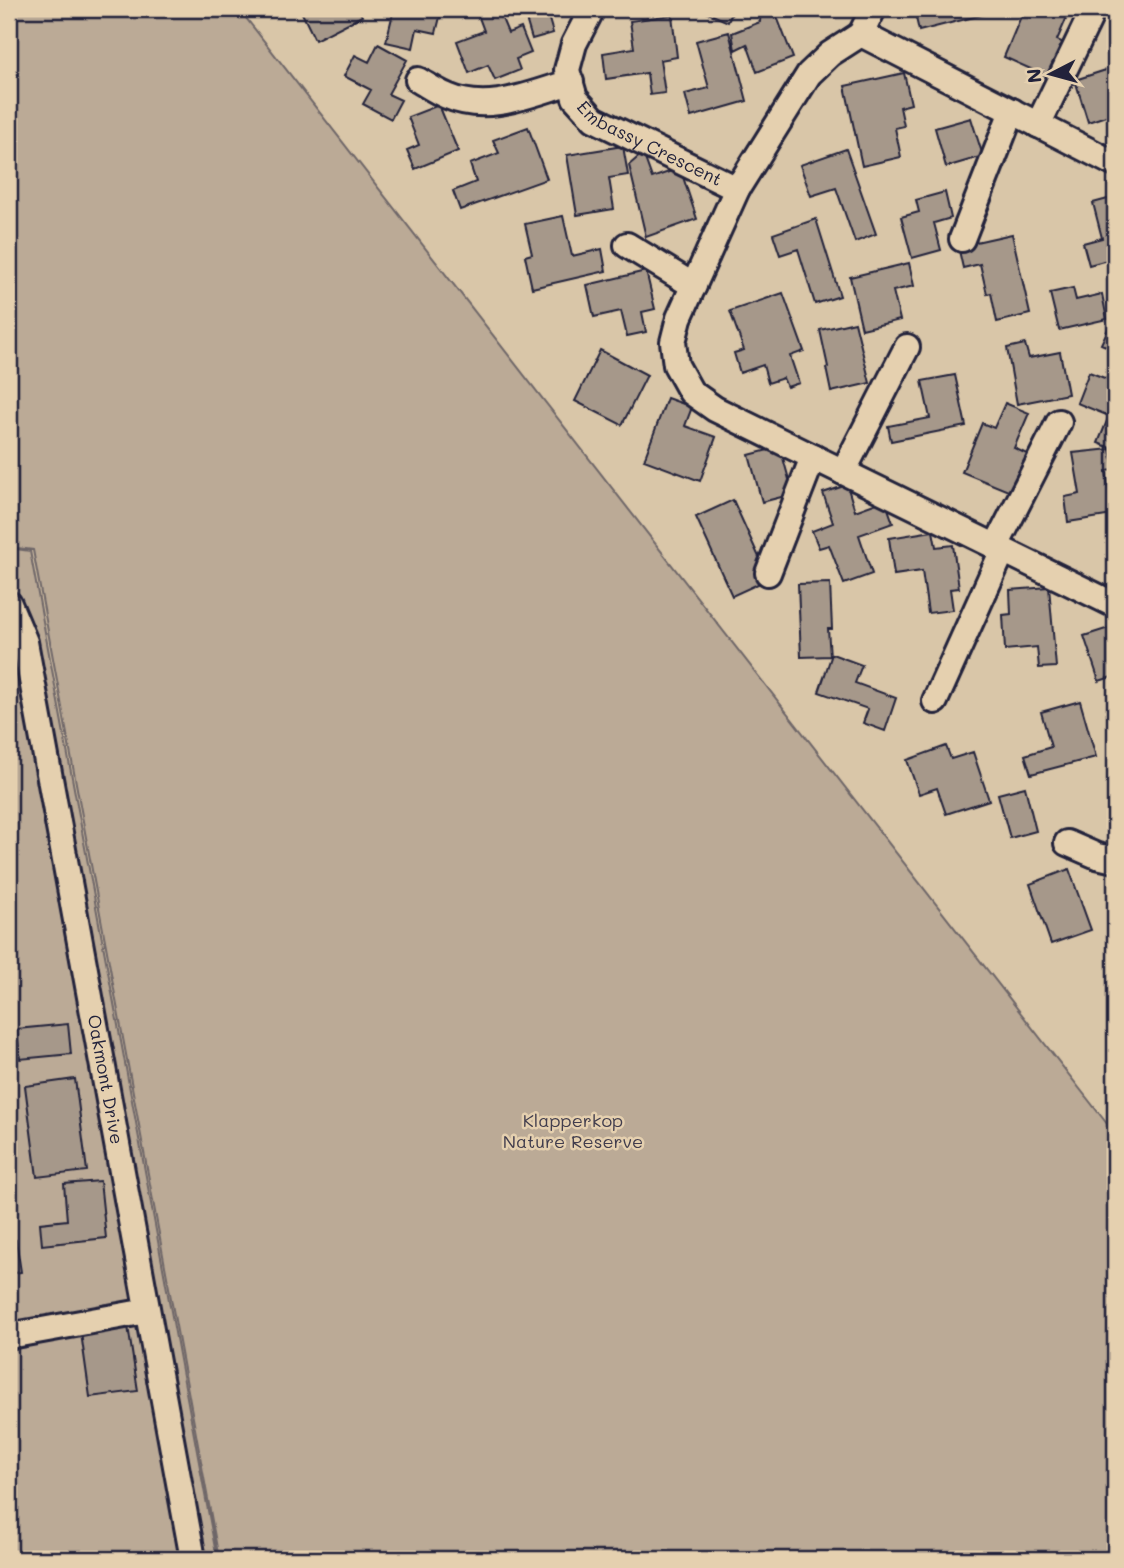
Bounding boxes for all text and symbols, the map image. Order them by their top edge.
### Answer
north arrow [1016,38,1086,108]
text: N [1020,67,1047,84]
street label: Embassy Crescent [572,95,726,191]
street label: Oakmont Drive [82,1013,130,1146]
park label: Klapperkop Nature Reserve [503,1108,643,1153]

